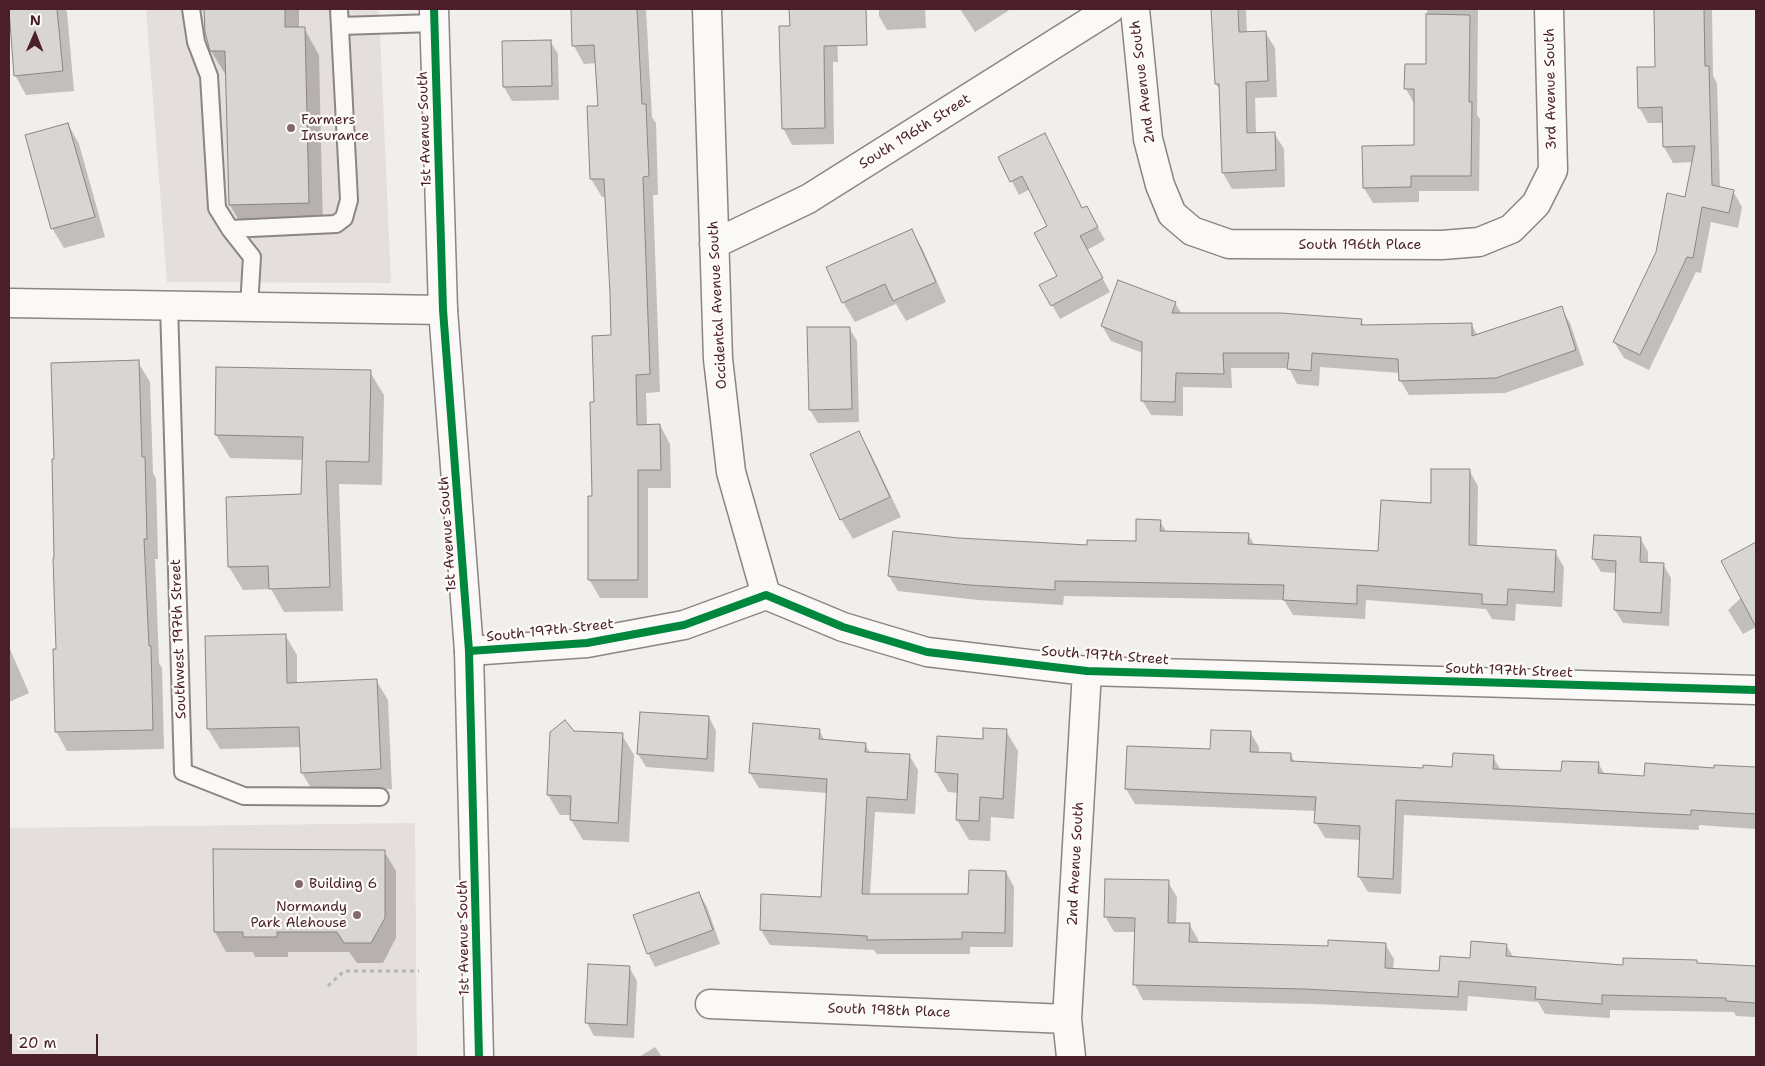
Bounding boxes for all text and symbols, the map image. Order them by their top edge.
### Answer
north arrow [10,10,60,60]
text: N [30,11,41,29]
street label: 2nd Avenue South [1127,19,1159,145]
street label: 3rd Avenue South [1542,28,1560,150]
street label: 1st Avenue South [415,71,435,187]
street label: South 196th Street [856,91,974,173]
place label: Farmers Insurance [301,112,369,144]
marker: Farmers Insurance [285,122,297,134]
street label: Occidental Avenue South [705,220,731,390]
street label: South 196th Place [1299,237,1421,253]
street label: 1st Avenue South [436,476,460,592]
street label: Southwest 197th Street [168,559,190,719]
street label: South 197th Street [485,616,615,646]
street label: South 197th Street [1041,643,1169,669]
street label: South 197th Street [1445,660,1573,682]
street label: 2nd Avenue South [1064,801,1088,927]
place label: Building 6 [309,876,377,892]
marker: Building 6 [293,878,305,890]
street label: 1st Avenue South [455,880,473,996]
place label: Normandy Park Alehouse [251,899,347,932]
marker: Normandy Park Alehouse [351,909,363,921]
street label: South 198th Place [827,1000,951,1022]
scale bar [12,1024,100,1056]
text: 20 m [18,1033,57,1053]

